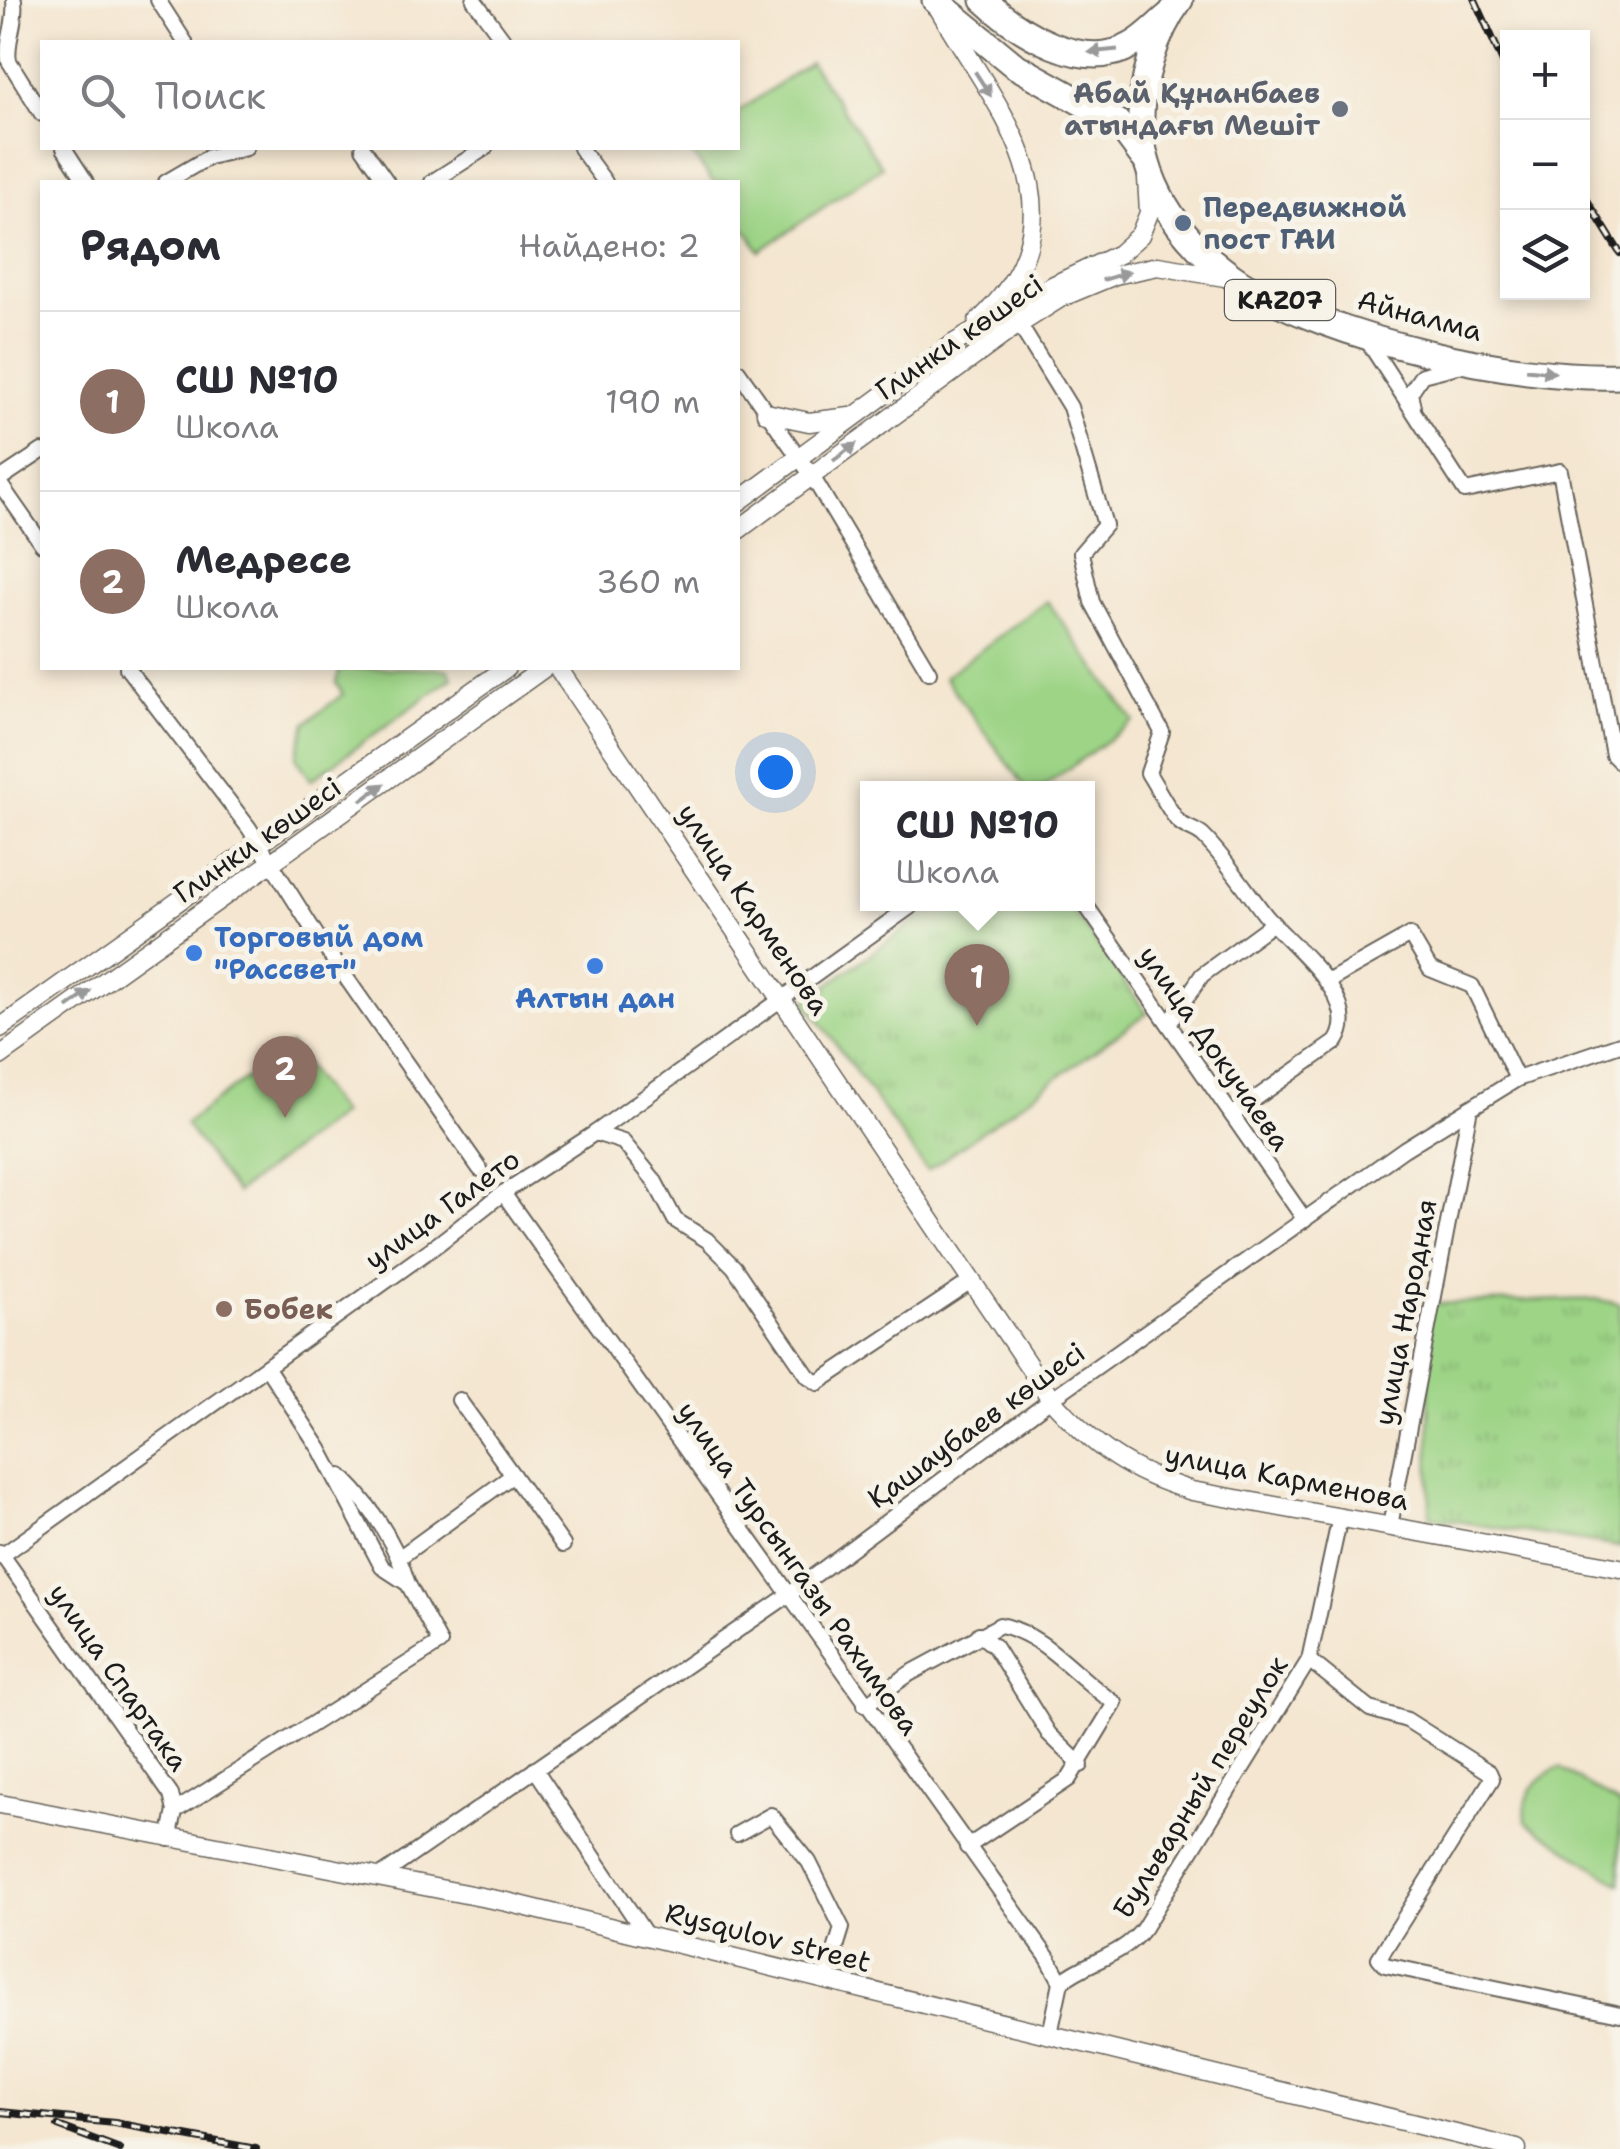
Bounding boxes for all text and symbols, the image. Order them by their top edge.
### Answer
map controls [1500,30,1590,300]
button: + [1500,30,1590,120]
search box [40,40,740,150]
one-way arrow [1087,43,1118,59]
icon: search [75,68,130,123]
text: Поиск [155,70,266,121]
one-way arrow [974,70,992,97]
place label: Абай Құнанбаев атындағы Мешіт [1064,74,1320,144]
marker: Абай Құнанбаев атындағы Мешіт [1329,98,1351,120]
button: − [1500,120,1590,210]
place label: Передвижной пост ГАИ [1203,188,1406,258]
button: layers [1500,210,1590,300]
marker: Передвижной пост ГАИ [1172,212,1194,234]
text: Рядом [80,217,221,273]
text: Найдено: 2 [519,224,700,267]
street label: Глинки көшесі [868,265,1050,409]
one-way arrow [1101,268,1132,283]
road number: KAZ07 [1225,280,1335,320]
street label: Айналма [1354,280,1486,350]
text: СШ №10 [175,354,339,405]
one-way arrow [1526,363,1557,379]
text: 1 [105,380,120,423]
text: 190 m [605,380,700,423]
text: Школа [175,405,279,448]
one-way arrow [831,442,858,462]
text: Медресе [175,534,352,585]
text: 2 [101,560,124,603]
text: 360 m [596,560,700,603]
text: Школа [175,585,279,628]
your location [750,747,801,798]
street label: Глинки көшесі [166,768,348,912]
popup [860,781,1095,911]
one-way arrow [360,782,386,802]
street label: улица Карменова [669,796,839,1022]
text: СШ №10 [896,799,1059,850]
text: Школа [896,850,999,893]
place label: Торговый дом "Рассвет" [214,918,423,988]
street label: улица Докучаева [1130,938,1300,1158]
marker: Торговый дом "Рассвет" [183,942,205,964]
pin: 1 [944,944,1010,1026]
marker: Алтын дан [584,955,606,977]
place label: Алтын дан [515,979,675,1017]
one-way arrow [66,990,92,1009]
pin: 2 [252,1036,318,1118]
street label: улица Галето [357,1140,527,1278]
street label: улица Народная [1364,1196,1446,1428]
place label: Бобек [244,1290,333,1328]
marker: Бобек [213,1298,235,1320]
street label: Қашаубаев көшесі [860,1333,1092,1517]
street label: улица Турсынгазы Рахимова [669,1394,929,1742]
street label: улица Карменова [1162,1435,1412,1519]
street label: улица Спартака [40,1576,198,1778]
street label: Бульварный переулок [1104,1648,1296,1925]
street label: Rysqulov street [661,1893,875,1981]

